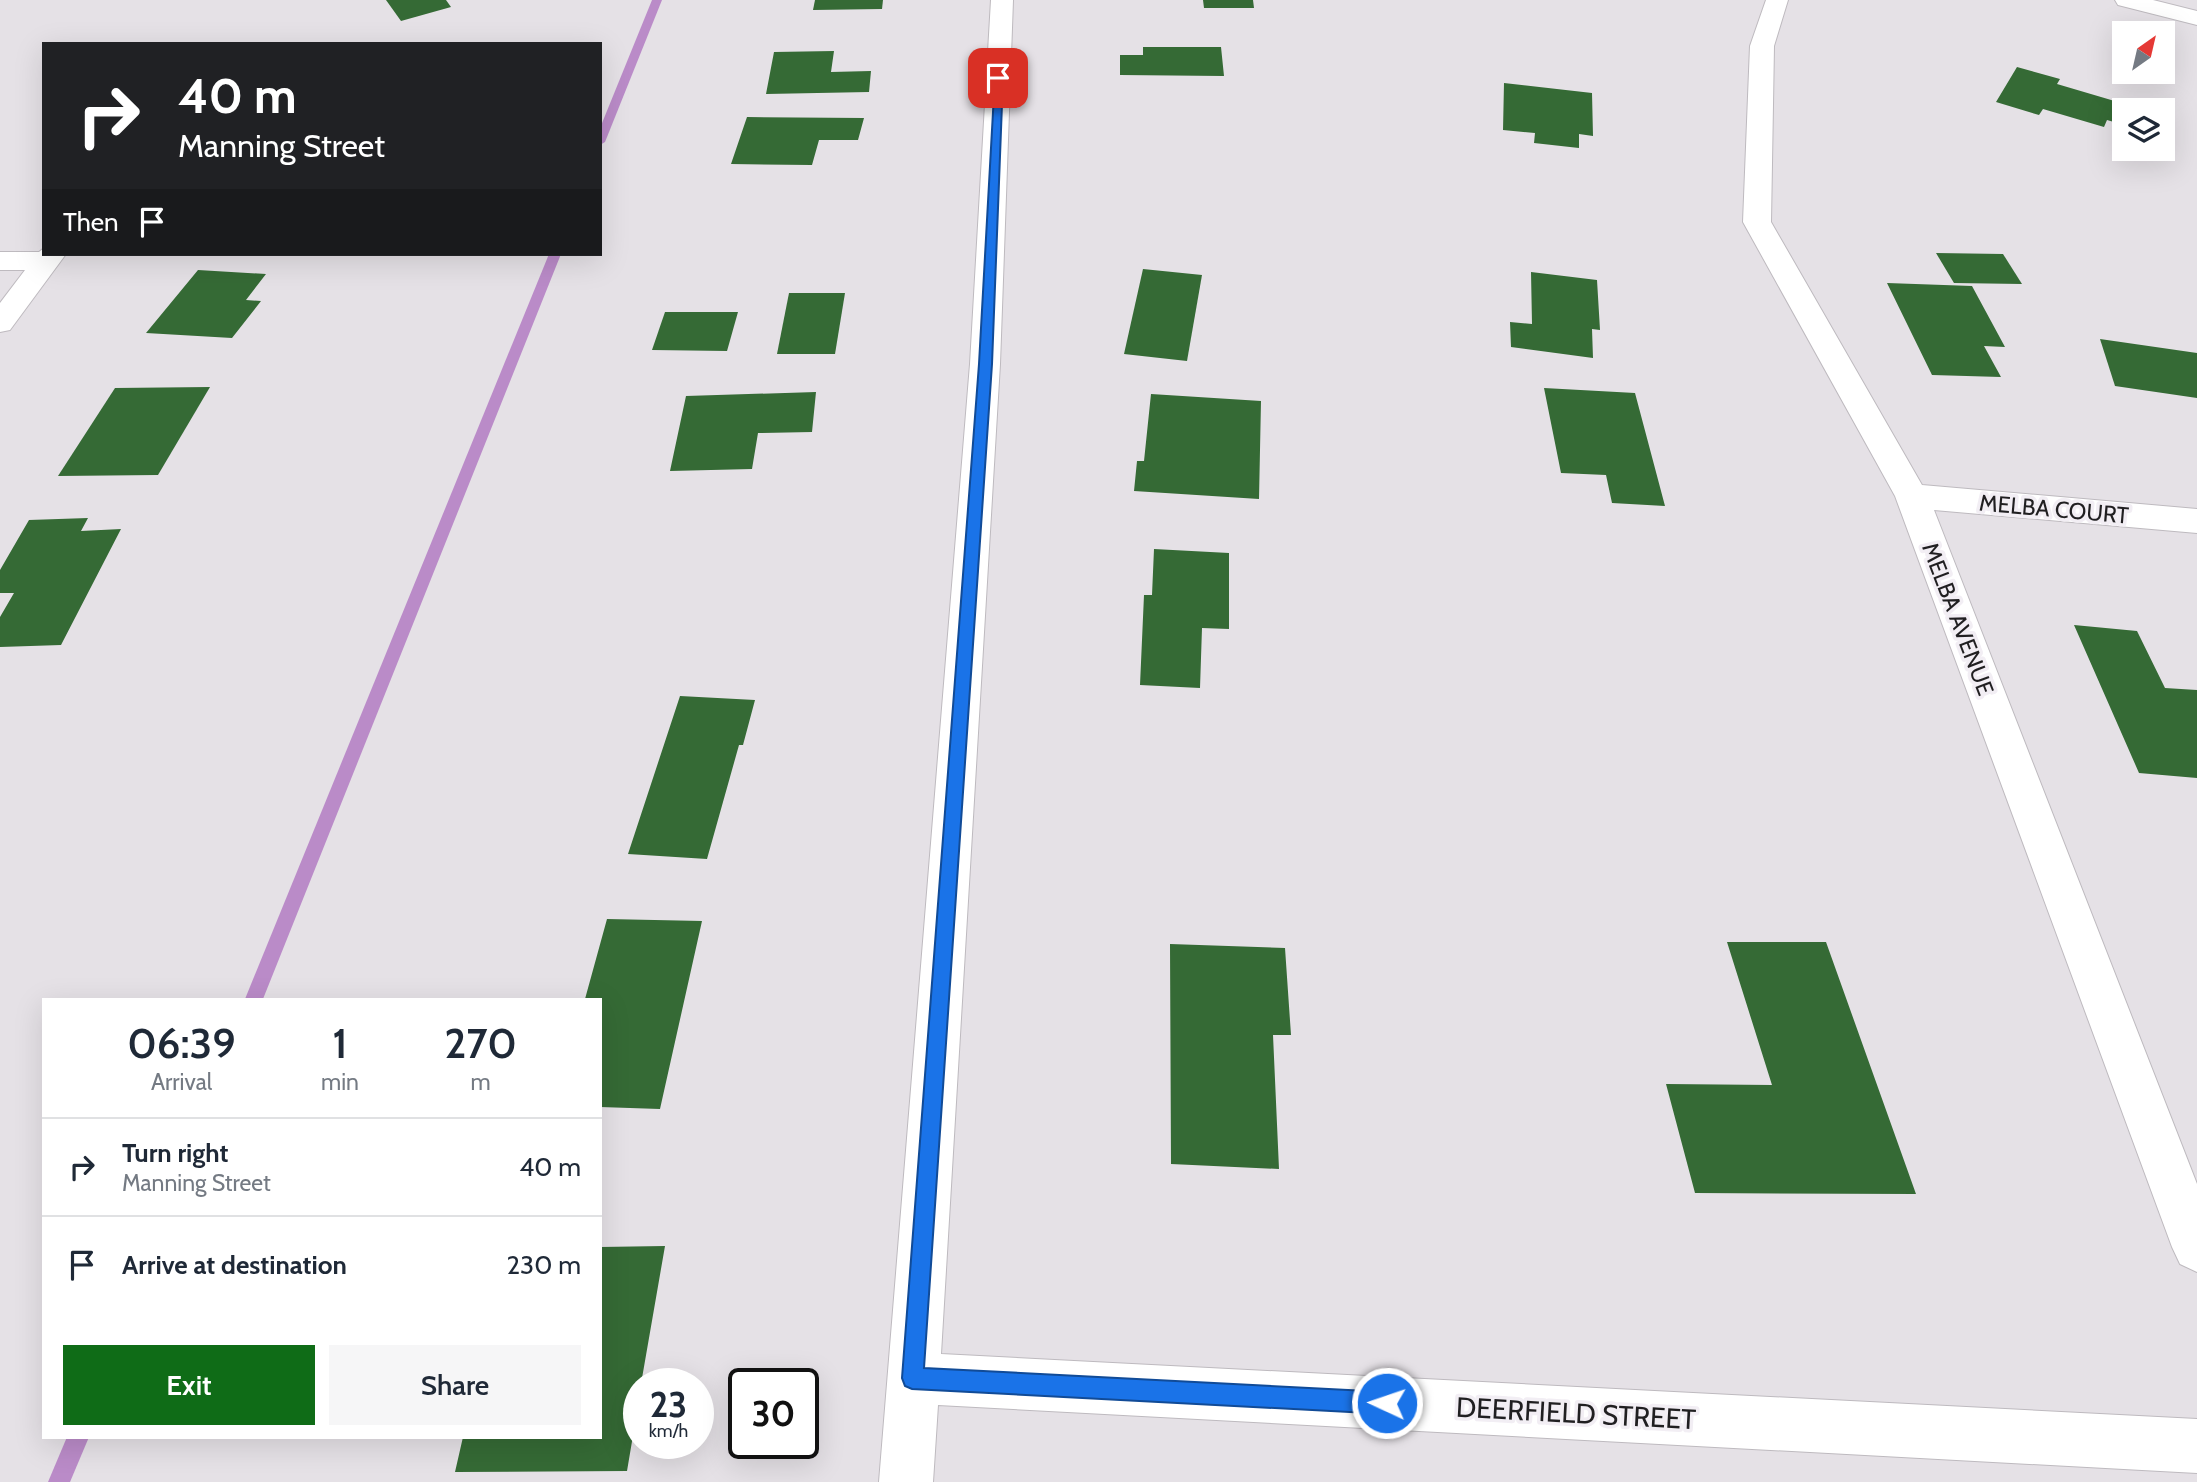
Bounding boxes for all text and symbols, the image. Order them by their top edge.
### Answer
north arrow [2112,21,2175,84]
map controls [2112,21,2175,161]
pin [968,48,1028,108]
icon: arrive [979,59,1017,97]
text: 40 m [178,66,297,125]
icon: right [63,70,154,161]
button: layers [2112,98,2175,161]
text: Manning Street [178,126,385,165]
icon: arrive [133,203,171,241]
text: Then [63,206,119,238]
street label: MELBA COURT [1978,489,2130,529]
street label: MELBA AVENUE [1916,539,2000,699]
text: 06:39 [127,1017,236,1069]
text: 1 [333,1017,347,1069]
text: 270 [444,1017,517,1069]
text: Arrival [151,1068,212,1096]
text: min [321,1068,359,1096]
text: m [470,1068,491,1096]
text: Turn right [122,1137,228,1169]
icon: right [63,1148,101,1186]
text: 40 m [519,1151,581,1183]
text: Manning Street [122,1169,271,1197]
icon: arrive [63,1246,101,1284]
text: Arrive at destination [122,1249,347,1281]
text: 230 m [507,1249,581,1281]
button: Exit [63,1345,315,1425]
button: Share [329,1345,581,1425]
position arrow [1350,1366,1424,1440]
speed limit sign: 30 [728,1368,819,1459]
text: 23 [650,1383,687,1426]
street label: DEERFIELD STREET [1455,1390,1697,1436]
text: km/h [649,1420,688,1442]

